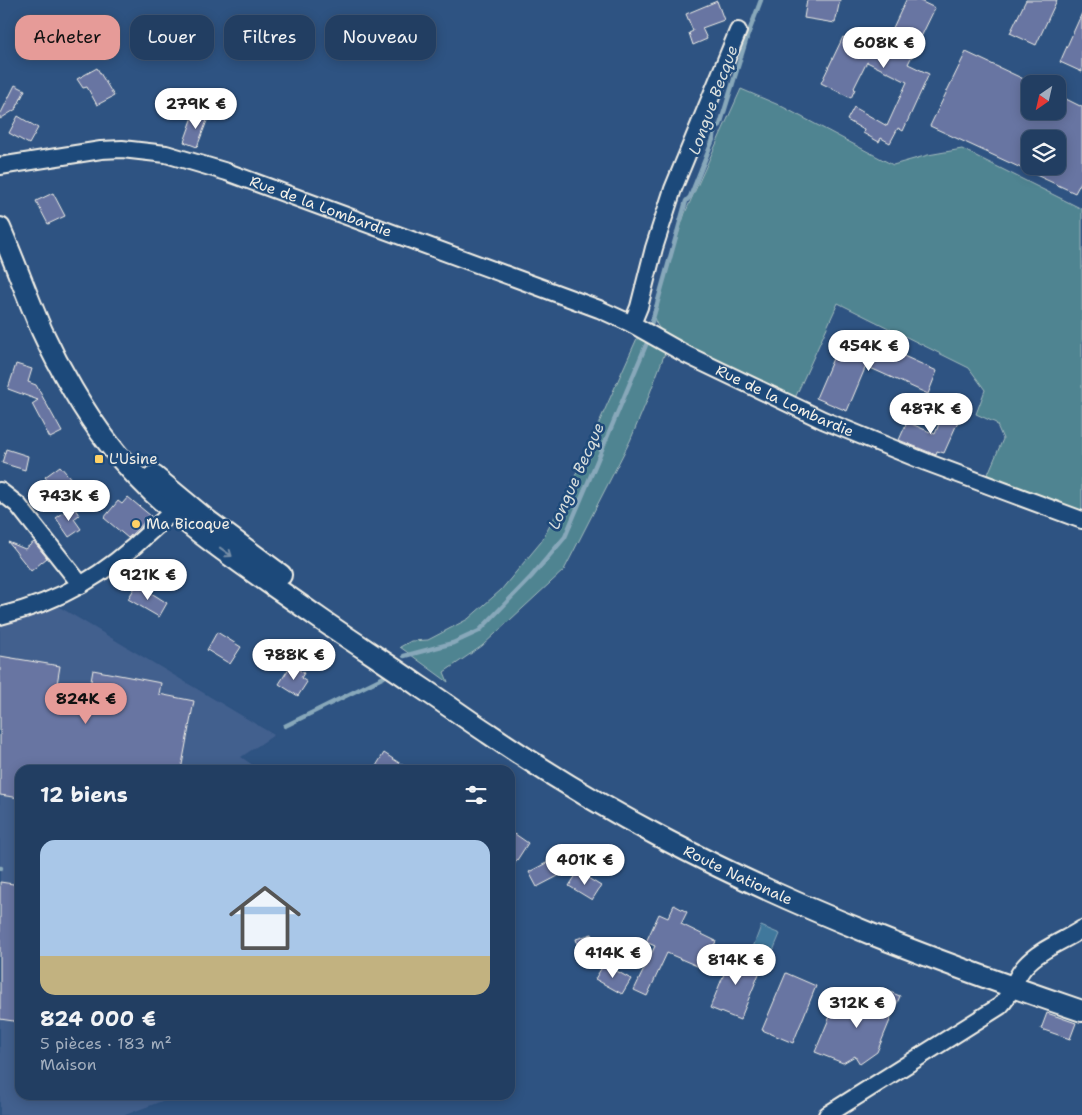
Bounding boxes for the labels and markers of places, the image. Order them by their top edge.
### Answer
pin: 608K € [843,27,925,69]
pin: 279K € [155,88,237,130]
pin: 454K € [828,330,910,372]
pin: 487K € [890,392,972,435]
place label: L'Usine [109,449,158,469]
marker: L'Usine [93,453,105,465]
pin: 743K € [28,480,110,522]
place label: Ma Bicoque [146,514,230,534]
marker: Ma Bicoque [130,518,142,530]
pin: 921K € [107,558,189,601]
pin: 788K € [253,638,335,681]
pin: 824K € [45,682,127,725]
pin: 401K € [544,844,626,886]
pin: 414K € [572,936,654,979]
pin: 814K € [695,944,777,986]
pin: 312K € [816,986,898,1029]

